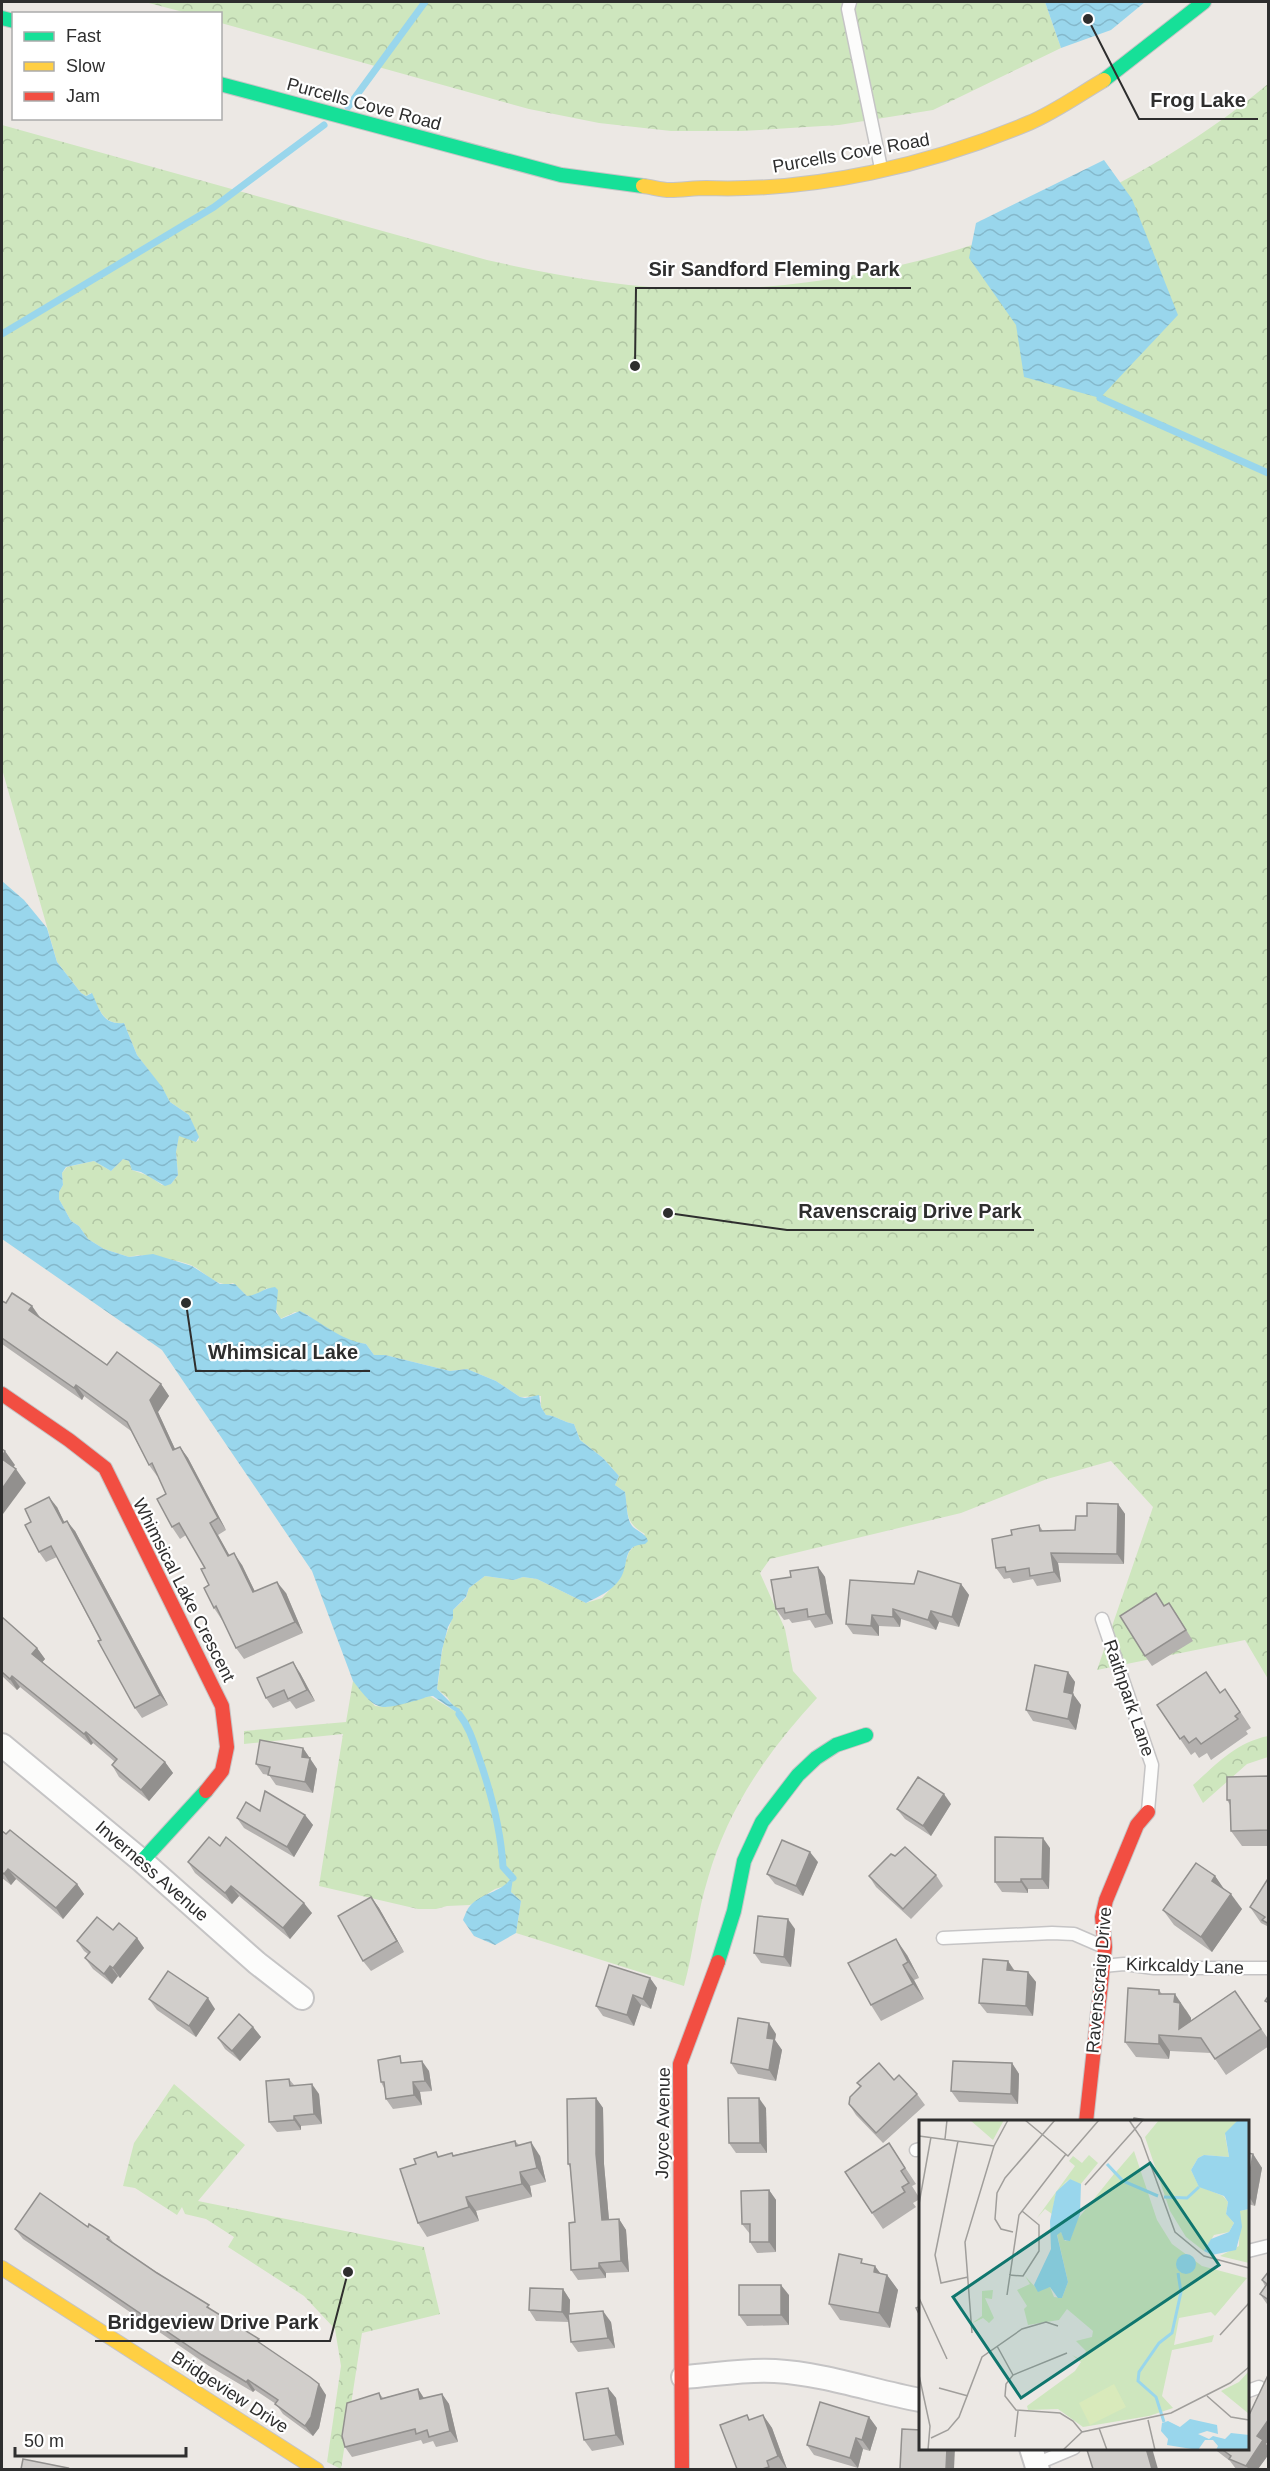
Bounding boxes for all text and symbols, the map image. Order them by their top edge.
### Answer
legend [12,12,222,120]
text: Fast [66,26,101,46]
text: Slow [66,56,106,76]
street label: Purcells Cove Road [285,74,443,134]
callout: Frog Lake [1139,81,1258,119]
text: Jam [66,86,100,106]
text: Frog Lake [1150,89,1246,111]
street label: Purcells Cove Road [771,129,931,177]
callout: Sir Sandford Fleming Park [636,250,911,288]
text: Sir Sandford Fleming Park [648,258,900,280]
callout: Ravenscraig Drive Park [787,1192,1034,1230]
text: Ravenscraig Drive Park [798,1200,1023,1222]
callout: Whimsical Lake [196,1333,370,1371]
text: Whimsical Lake [208,1341,358,1363]
street label: Whimsical Lake Crescent [129,1495,239,1685]
street label: Raithpark Lane [1100,1637,1158,1759]
street label: Inverness Avenue [92,1817,212,1925]
street label: Ravenscraig Drive [1083,1906,1115,2054]
street label: Kirkcaldy Lane [1126,1954,1244,1978]
street label: Joyce Avenue [652,2067,674,2179]
inset map [919,2120,1249,2450]
callout: Bridgeview Drive Park [95,2303,330,2341]
text: Bridgeview Drive Park [107,2311,319,2333]
street label: Bridgeview Drive [168,2347,292,2437]
scale bar [15,2420,186,2458]
text: 50 m [24,2431,64,2451]

